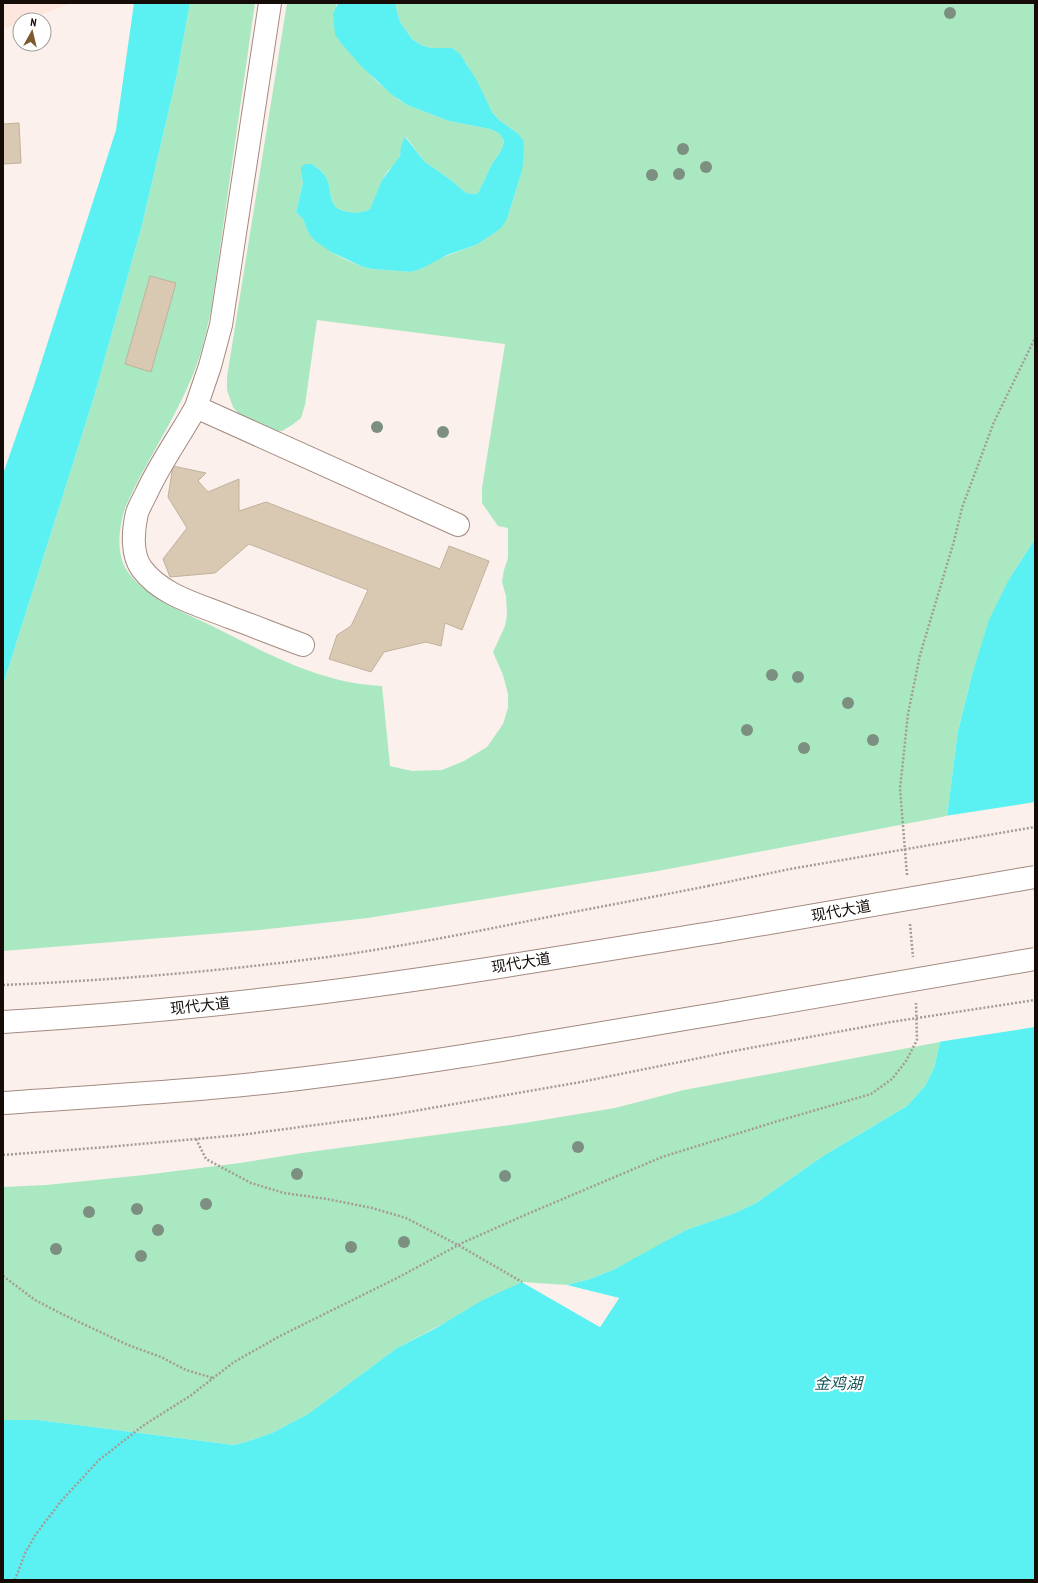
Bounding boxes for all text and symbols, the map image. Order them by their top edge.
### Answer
north arrow [12,12,52,52]
text: N [29,15,37,29]
street label: 现代大道 [810,896,872,925]
street label: 现代大道 [490,948,552,977]
street label: 现代大道 [169,993,231,1018]
water label: 金鸡湖 [814,1373,865,1393]

